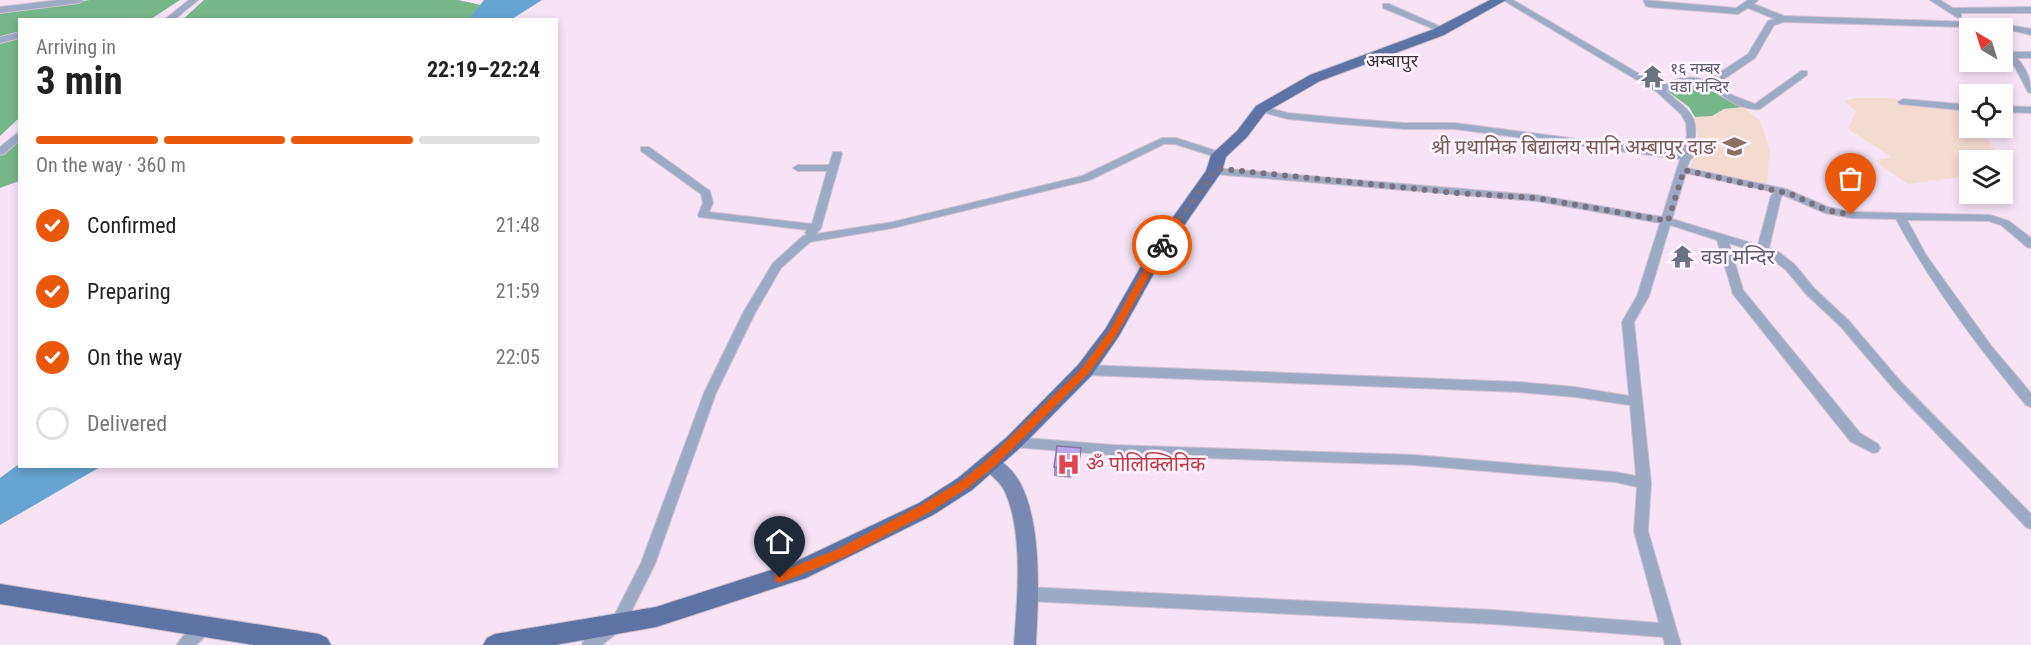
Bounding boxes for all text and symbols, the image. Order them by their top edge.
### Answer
north arrow [1959,18,2013,72]
map controls [1959,18,2013,204]
text: Arriving in [36,35,116,59]
district label: अम्बापुर [1366,50,1419,73]
text: 22:19–22:24 [427,57,540,82]
text: 3 min [36,58,123,104]
place label: १६ नम्बर वडा मन्दिर [1670,59,1729,96]
temple icon: १६ नम्बर वडा मन्दिर [1639,64,1665,90]
button: locate [1959,84,2013,138]
school or university icon: श्री प्रथामिक बिद्यालय सानि अम्बापुर दाङ [1721,134,1747,160]
place label: श्री प्रथामिक बिद्यालय सानि अम्बापुर दाङ [1431,135,1717,160]
button: layers [1959,150,2013,204]
text: On the way · 360 m [36,153,186,177]
pin [1825,153,1876,215]
icon: bag [1834,162,1867,195]
icon: check [36,209,69,242]
text: Confirmed [87,213,176,238]
text: 21:48 [496,213,540,237]
courier [1132,215,1192,275]
icon: bike [1146,229,1179,262]
temple icon: वडा मन्दिर [1670,244,1696,270]
place label: वडा मन्दिर [1701,245,1776,269]
icon: check [36,275,69,308]
text: Preparing [87,279,171,304]
text: 21:59 [496,279,540,303]
icon: check [36,341,69,374]
text: On the way [87,345,182,370]
text: 22:05 [496,345,540,369]
text: Delivered [87,411,167,436]
hospital icon: ॐ पोलिक्लिनिक [1055,451,1081,477]
place label: ॐ पोलिक्लिनिक [1086,452,1206,476]
pin [754,516,805,578]
icon: home [763,525,796,558]

